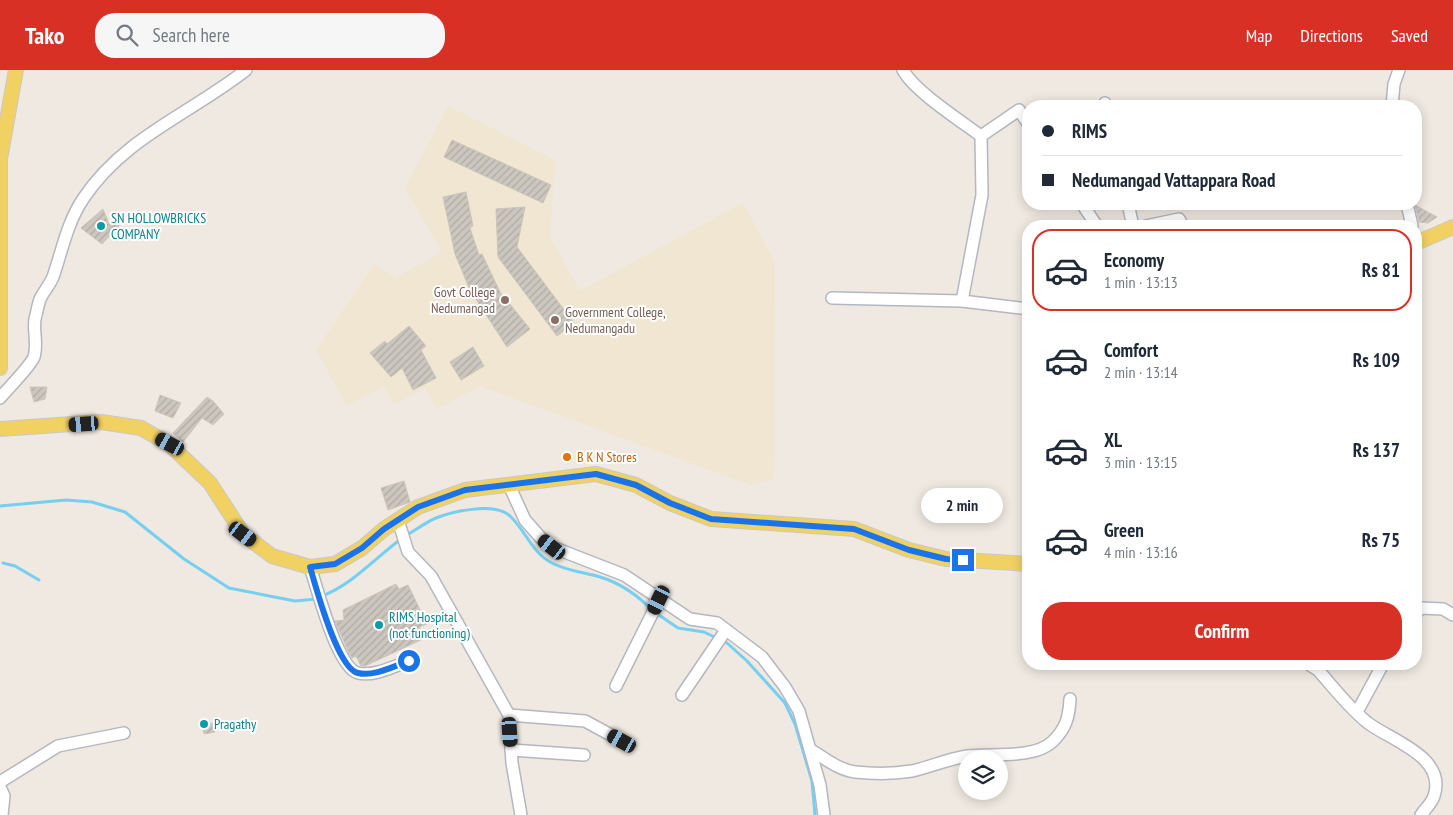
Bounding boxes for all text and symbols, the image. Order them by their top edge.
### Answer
search box [95,13,445,58]
text: Tako [25,20,65,51]
icon: search [113,21,141,49]
text: Search here [153,23,230,47]
text: Map [1246,24,1272,47]
text: Directions [1300,24,1363,47]
text: Saved [1391,24,1428,47]
text: RIMS [1072,119,1107,143]
text: Nedumangad Vattappara Road [1072,168,1275,192]
place label: SN HOLLOWBRICKS COMPANY [111,209,206,243]
marker: SN HOLLOWBRICKS COMPANY [95,220,107,232]
icon: car [1044,248,1089,293]
text: Economy [1104,248,1164,272]
text: Rs 81 [1362,258,1400,282]
text: 1 min · 13:13 [1104,272,1178,292]
place label: Govt College Nedumangad [431,283,495,317]
marker: Govt College Nedumangad [499,294,511,306]
place label: Government College, Nedumangadu [565,303,666,337]
marker: Government College, Nedumangadu [549,314,561,326]
icon: car [1044,338,1089,383]
text: Comfort [1104,338,1158,362]
text: Rs 109 [1353,348,1400,372]
text: 2 min · 13:14 [1104,362,1178,382]
car [68,415,99,433]
icon: car [1044,428,1089,473]
text: XL [1104,428,1122,452]
car [153,430,186,458]
text: Rs 137 [1353,438,1400,462]
place label: B K N Stores [577,448,637,466]
marker: B K N Stores [561,451,573,463]
text: 3 min · 13:15 [1104,452,1178,472]
callout: 2 min [922,488,1004,522]
text: 2 min [946,495,978,515]
icon: car [1044,518,1089,563]
text: Green [1104,518,1144,542]
car [226,519,259,549]
text: Rs 75 [1362,528,1400,552]
car [535,532,568,562]
text: 4 min · 13:16 [1104,542,1178,562]
route end [952,549,974,571]
car [645,583,672,617]
button: Confirm [1042,602,1402,660]
place label: RIMS Hospital (not functioning) [389,608,470,642]
marker: RIMS Hospital (not functioning) [373,619,385,631]
route start [398,650,420,672]
place label: Pragathy [214,715,257,733]
car [501,717,518,747]
marker: Pragathy [198,718,210,730]
car [605,727,638,755]
map controls [958,750,1008,800]
button: layers [958,750,1008,800]

